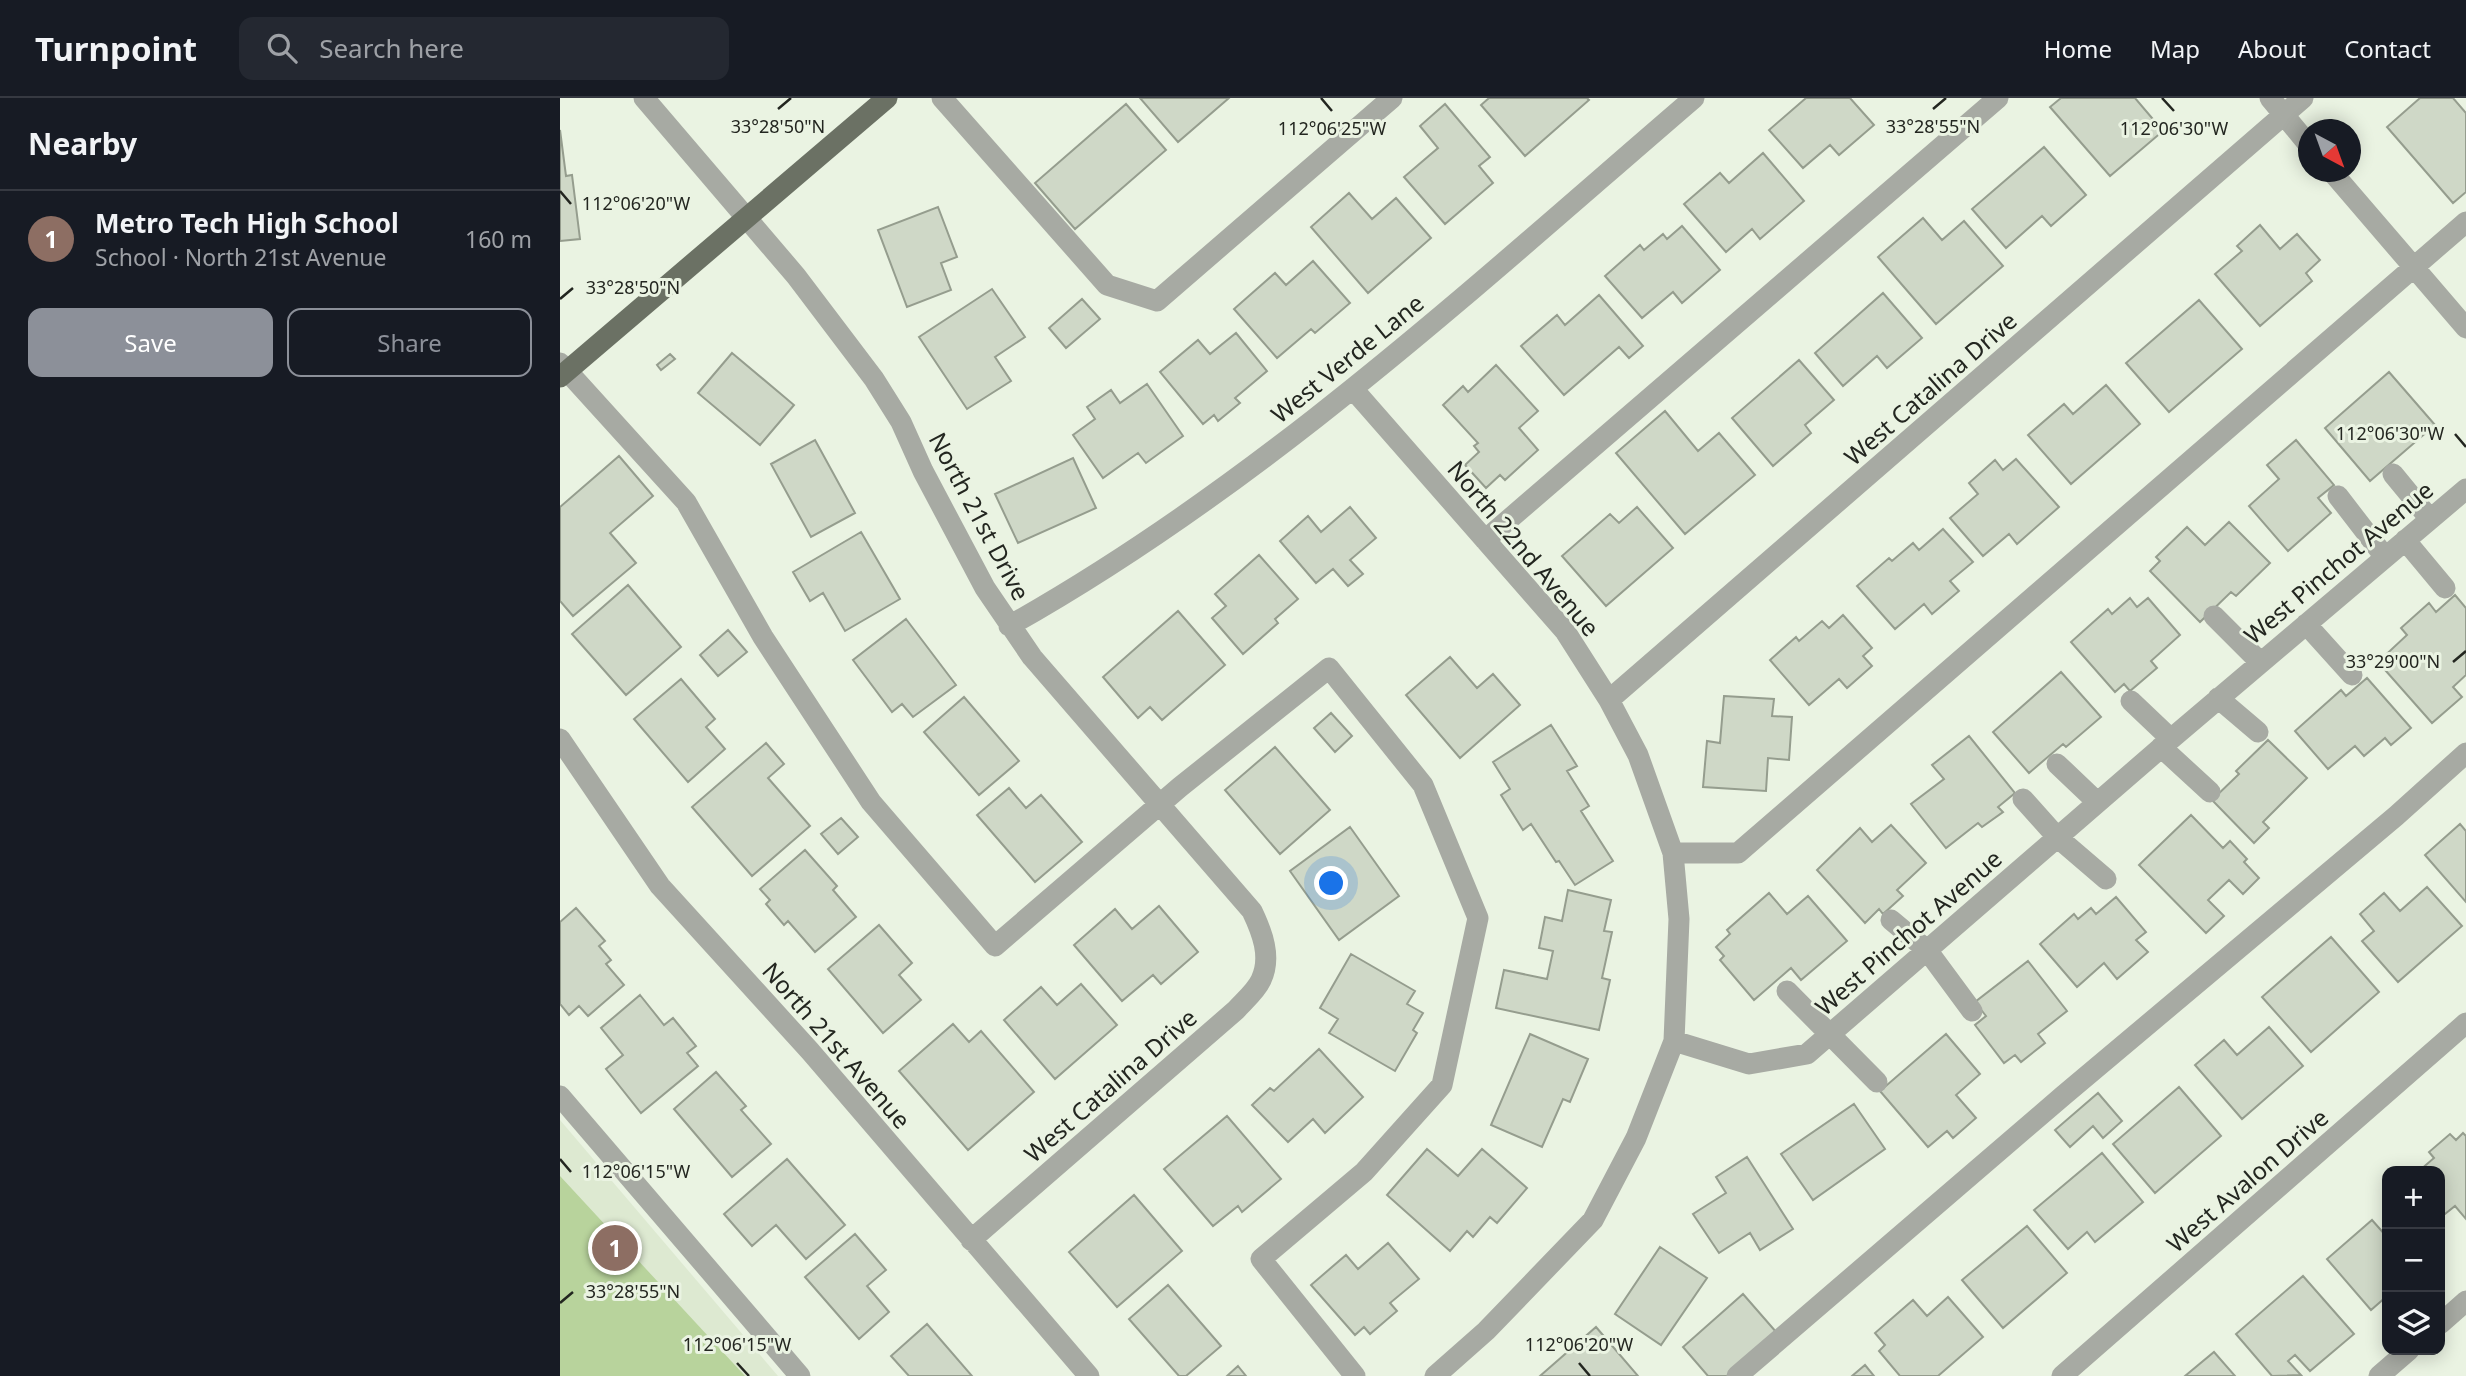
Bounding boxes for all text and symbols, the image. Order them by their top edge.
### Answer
search box [239,17,729,80]
text: Turnpoint [35,26,197,71]
icon: search [263,29,301,67]
text: Search here [319,30,464,66]
text: Home [2044,32,2112,65]
text: Map [2150,32,2200,65]
text: About [2238,32,2306,65]
text: Contact [2344,32,2431,65]
text: 33°28'50"N [731,114,825,138]
text: 33°28'55"N [1886,114,1980,138]
text: 112°06'25"W [1278,116,1386,140]
text: 112°06'30"W [2120,116,2228,140]
north arrow [2298,119,2361,182]
text: Nearby [28,123,137,164]
text: 112°06'20"W [582,191,690,215]
text: Metro Tech High School [95,205,399,241]
text: 1 [44,223,58,255]
text: 160 m [465,223,532,255]
text: School · North 21st Avenue [95,241,387,273]
text: 33°28'50"N [586,275,680,299]
street label: West Verde Lane [1264,286,1430,430]
street label: West Catalina Drive [1837,304,2023,472]
button: Save [28,308,273,377]
button: Share [287,308,532,377]
text: 112°06'30"W [2336,421,2444,445]
street label: North 21st Drive [922,426,1038,606]
street label: North 22nd Avenue [1441,453,1607,643]
street label: West Pinchot Avenue [2236,473,2440,651]
text: 33°29'00"N [2346,649,2440,673]
street label: West Pinchot Avenue [1808,842,2008,1022]
your location [1314,866,1348,900]
street label: North 21st Avenue [755,955,919,1135]
street label: West Catalina Drive [1017,1001,1203,1169]
street label: West Avalon Drive [2159,1101,2335,1259]
text: 112°06'15"W [582,1159,690,1183]
map controls [2382,1166,2445,1355]
button: + [2382,1166,2445,1229]
pin: 1 [592,1222,638,1274]
button: − [2382,1229,2445,1292]
text: 33°28'55"N [586,1279,680,1303]
button: layers [2382,1292,2445,1355]
text: 112°06'15"W [683,1332,791,1356]
text: 112°06'20"W [1525,1332,1633,1356]

